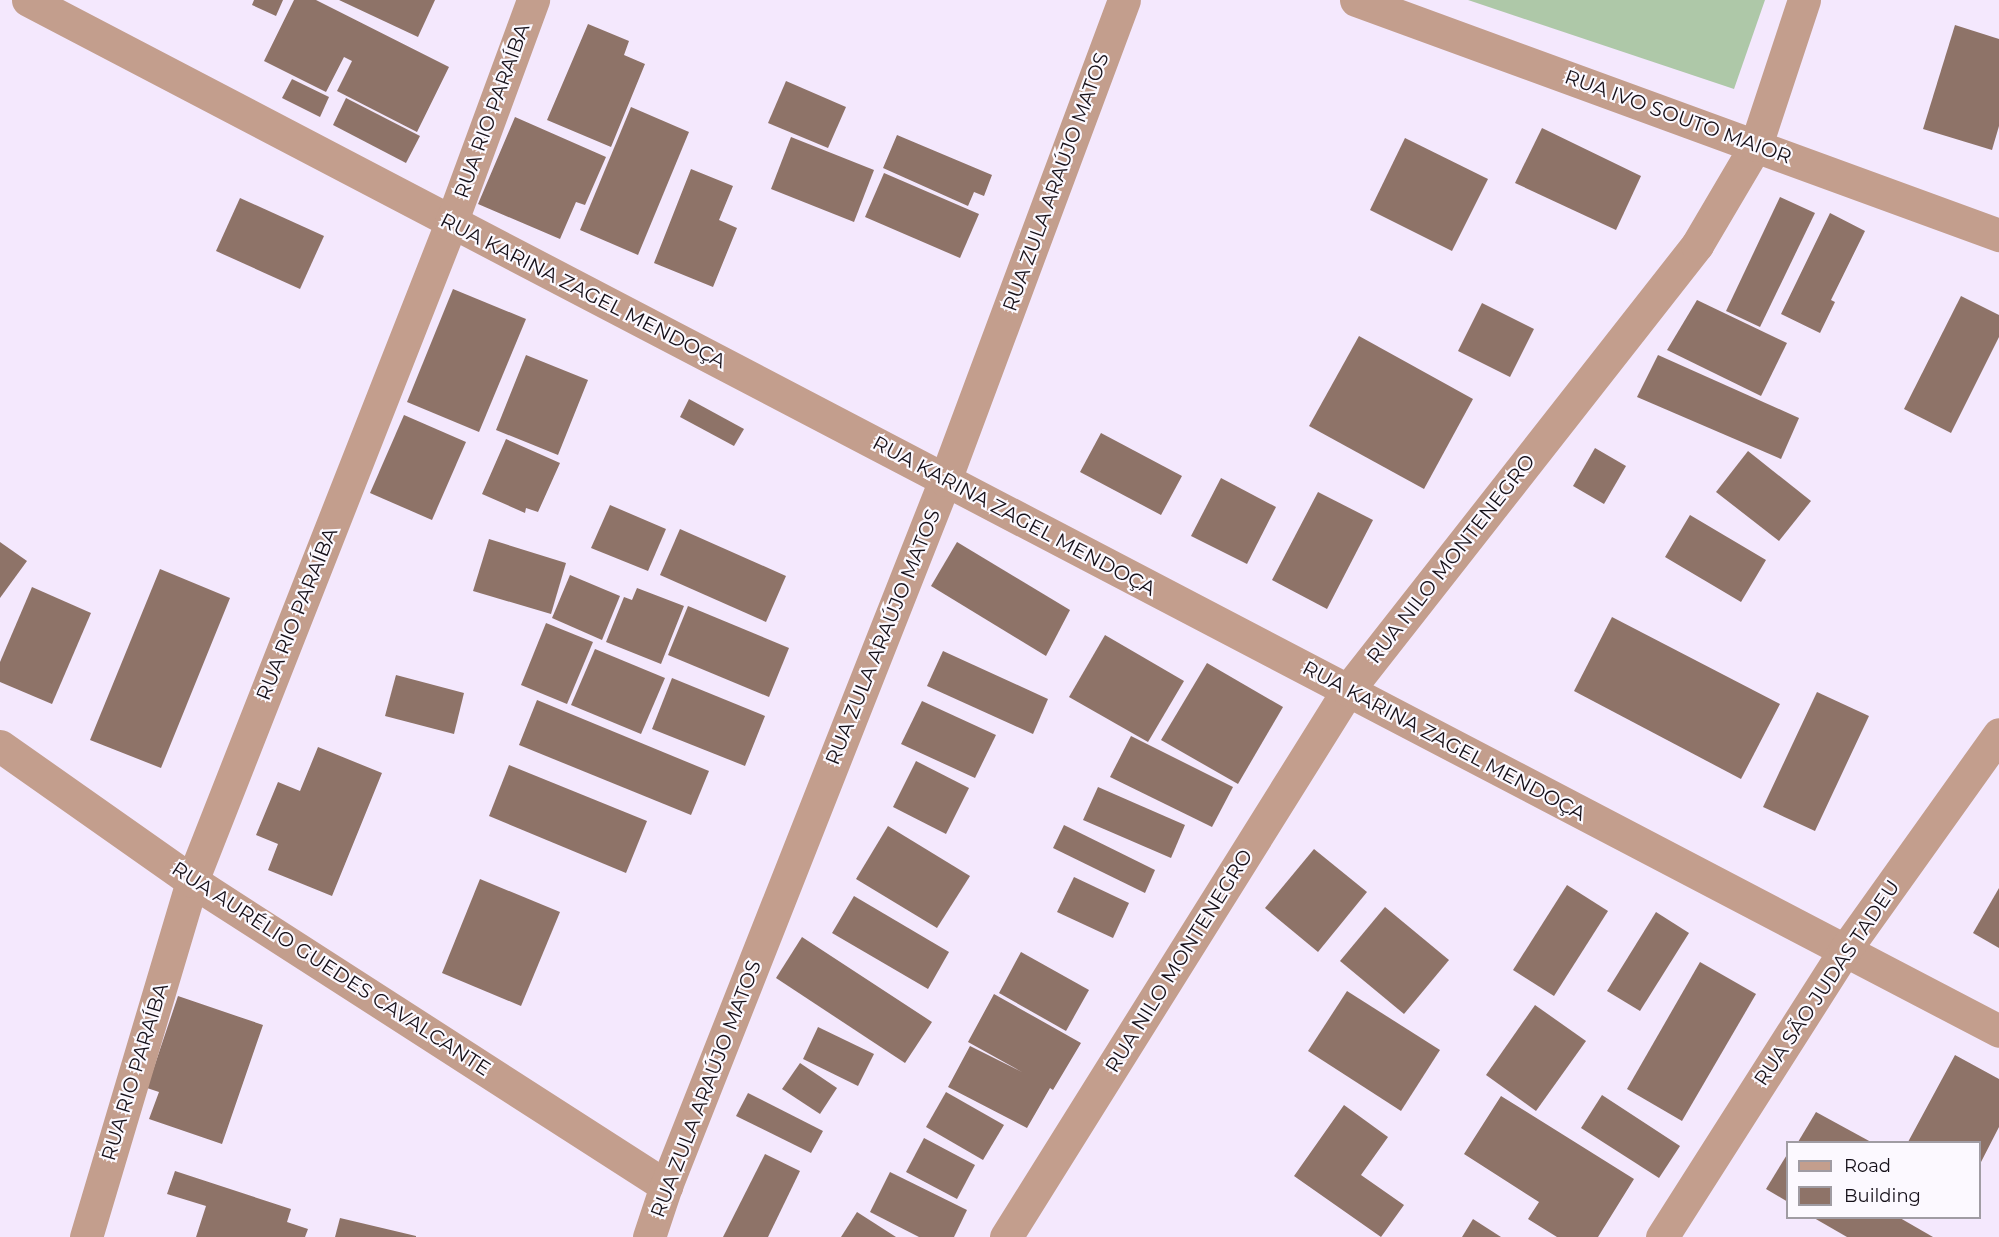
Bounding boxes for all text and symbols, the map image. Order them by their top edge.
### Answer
street label: RUA RIO PARAÍBA [449,20,535,202]
street label: RUA ZULA ARAÚJO MATOS [998,49,1114,315]
street label: RUA IVO SOUTO MAIOR [1561,65,1795,169]
street label: RUA KARINA ZAGEL MENDOÇA [436,208,730,374]
street label: RUA KARINA ZAGEL MENDOÇA [868,431,1160,601]
street label: RUA NILO MONTENEGRO [1362,450,1540,668]
street label: RUA ZULA ARAÚJO MATOS [821,506,945,768]
street label: RUA RIO PARAÍBA [251,524,343,704]
street label: RUA KARINA ZAGEL MENDOÇA [1298,656,1590,826]
street label: RUA NILO MONTENEGRO [1100,845,1258,1077]
street label: RUA AURÉLIO GUEDES CAVALCANTE [167,857,495,1081]
street label: RUA SÃO JUDAS TADEU [1749,876,1905,1090]
street label: RUA ZULA ARAÚJO MATOS [646,957,766,1221]
street label: RUA RIO PARAÍBA [97,980,173,1164]
legend [1786,1141,1981,1219]
text: Road [1844,1155,1891,1177]
text: Building [1844,1185,1921,1207]

